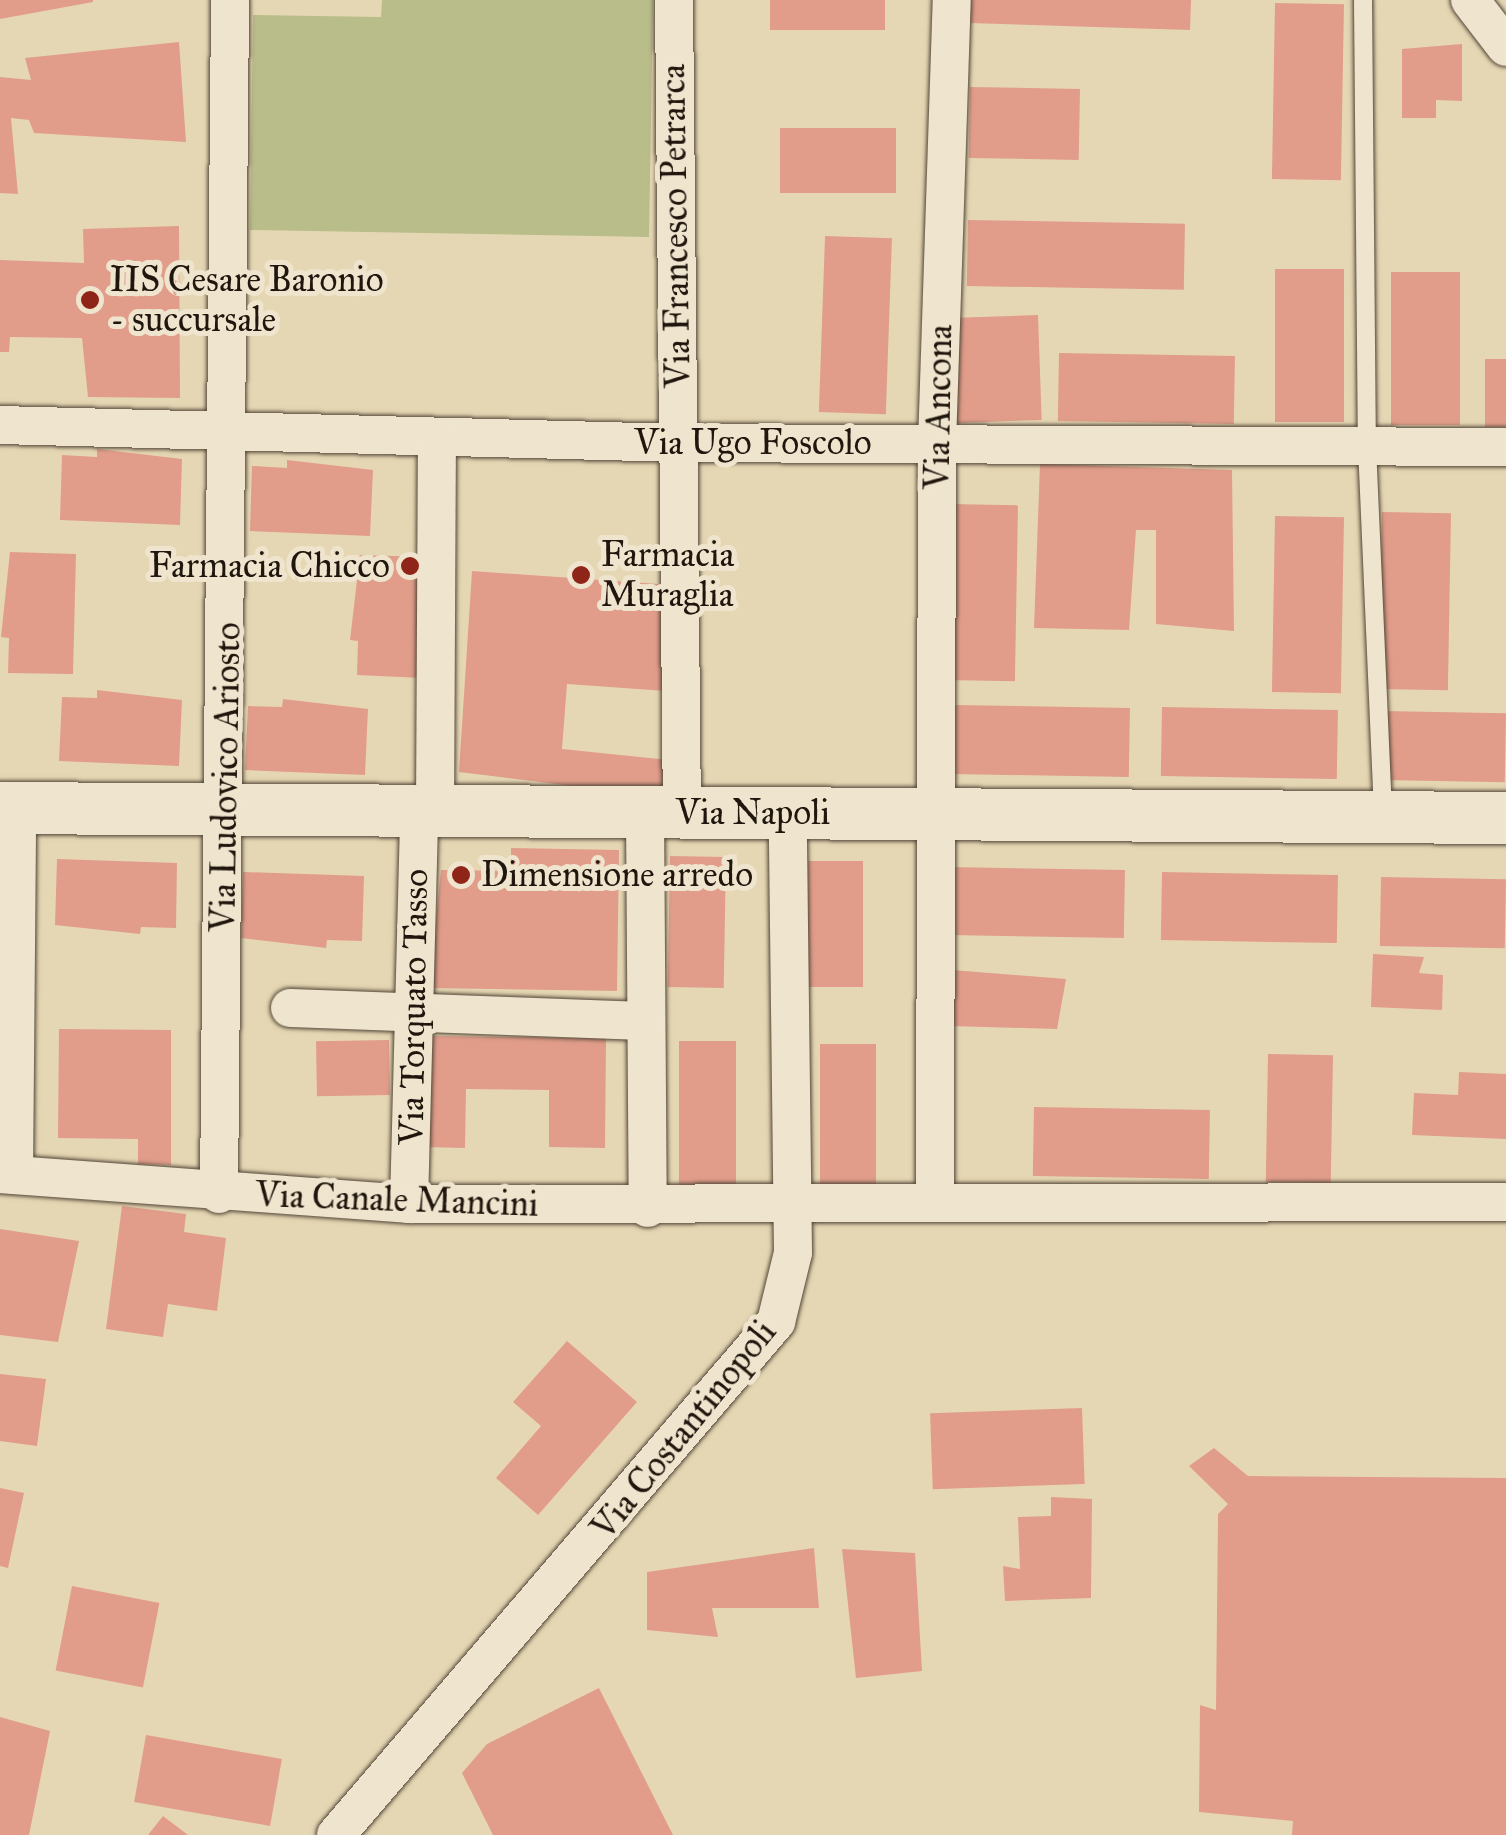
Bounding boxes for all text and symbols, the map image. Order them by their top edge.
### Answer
street label: Via Francesco Petrarca [652,64,700,388]
place label: IIS Cesare Baronio - succursale [110,259,384,341]
marker: IIS Cesare Baronio - succursale [79,289,101,311]
street label: Via Ancona [917,324,961,490]
street label: Via Ugo Foscolo [634,422,872,464]
place label: Farmacia Muraglia [601,534,734,616]
place label: Farmacia Chicco [149,545,390,587]
marker: Farmacia Chicco [399,555,421,577]
marker: Farmacia Muraglia [570,564,592,586]
street label: Via Ludovico Ariosto [202,622,250,932]
street label: Via Napoli [676,792,830,834]
place label: Dimensione arredo [481,854,753,896]
marker: Dimensione arredo [450,864,472,886]
street label: Via Torquato Tasso [391,869,437,1145]
street label: Via Canale Mancini [255,1174,539,1226]
street label: Via Costantinopoli [583,1312,785,1548]

